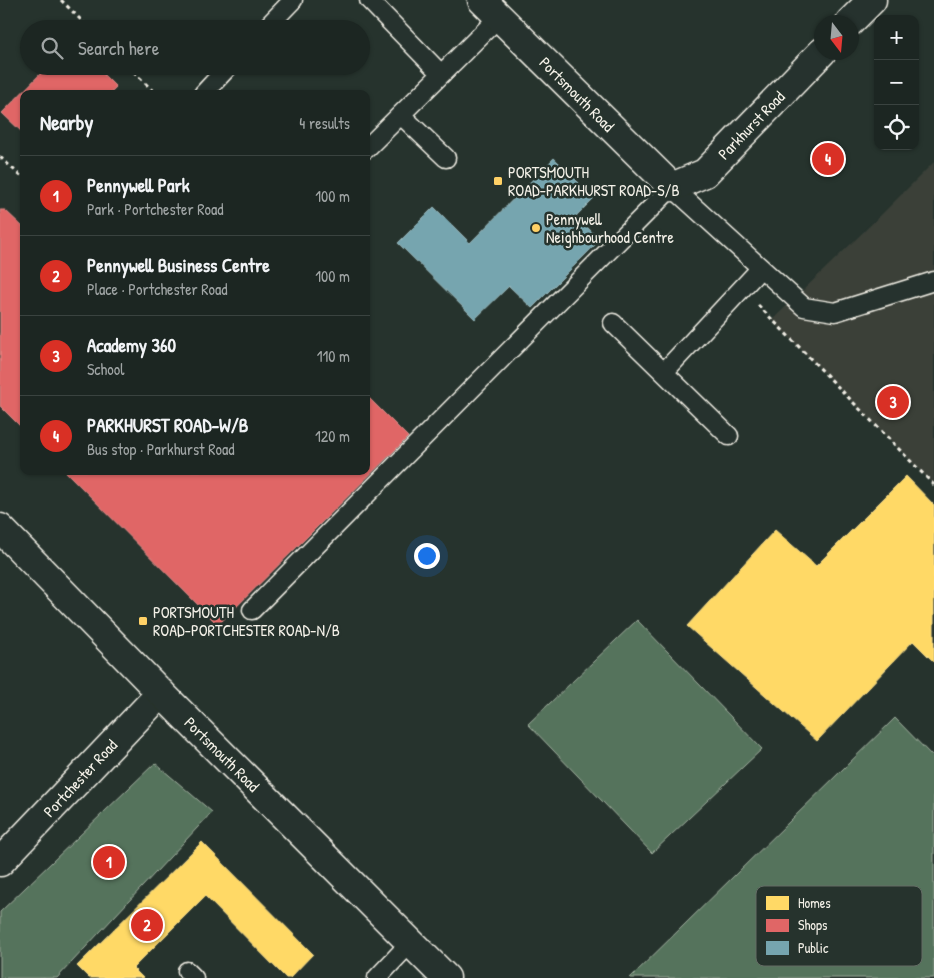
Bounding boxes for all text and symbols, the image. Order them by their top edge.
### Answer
north arrow [814,15,859,60]
map controls [874,15,919,150]
button: + [874,15,919,60]
search box [20,20,370,75]
icon: search [38,34,66,62]
text: Search here [78,35,159,61]
street label: Portsmouth Road [535,52,619,136]
button: − [874,60,919,105]
street label: Parkhurst Road [713,86,789,164]
button: locate [874,105,919,150]
text: Nearby [40,108,93,137]
text: 4 results [299,112,350,134]
pin: 4 [812,140,844,178]
place label: PORTSMOUTH ROAD-PARKHURST ROAD-S/B [508,161,680,201]
text: Pennywell Park [87,172,190,198]
marker: PORTSMOUTH ROAD-PARKHURST ROAD-S/B [492,175,504,187]
text: 1 [53,185,59,207]
text: 100 m [315,185,350,207]
text: Park · Portchester Road [87,198,224,220]
place label: Pennywell Neighbourhood Centre [546,208,674,248]
marker: Pennywell Neighbourhood Centre [530,222,542,234]
text: Pennywell Business Centre [87,252,270,278]
text: 2 [52,265,60,287]
text: 100 m [315,265,350,287]
text: Place · Portchester Road [87,278,228,300]
text: Academy 360 [87,332,176,358]
text: 3 [52,345,60,367]
text: 110 m [317,345,350,367]
text: School [87,358,124,380]
pin: 3 [877,383,909,421]
text: PARKHURST ROAD-W/B [87,412,248,438]
text: 4 [53,425,59,447]
text: 120 m [315,425,350,447]
text: Bus stop · Parkhurst Road [87,438,235,460]
your location [414,543,440,569]
place label: PORTSMOUTH ROAD-PORTCHESTER ROAD-N/B [153,601,340,641]
marker: PORTSMOUTH ROAD-PORTCHESTER ROAD-N/B [137,615,149,627]
street label: Portsmouth Road [180,712,264,796]
street label: Portchester Road [38,734,122,822]
pin: 1 [93,843,125,881]
legend [756,886,922,966]
text: Homes [798,893,831,912]
pin: 2 [131,906,163,944]
text: Shops [798,915,827,935]
text: Public [798,938,829,957]

